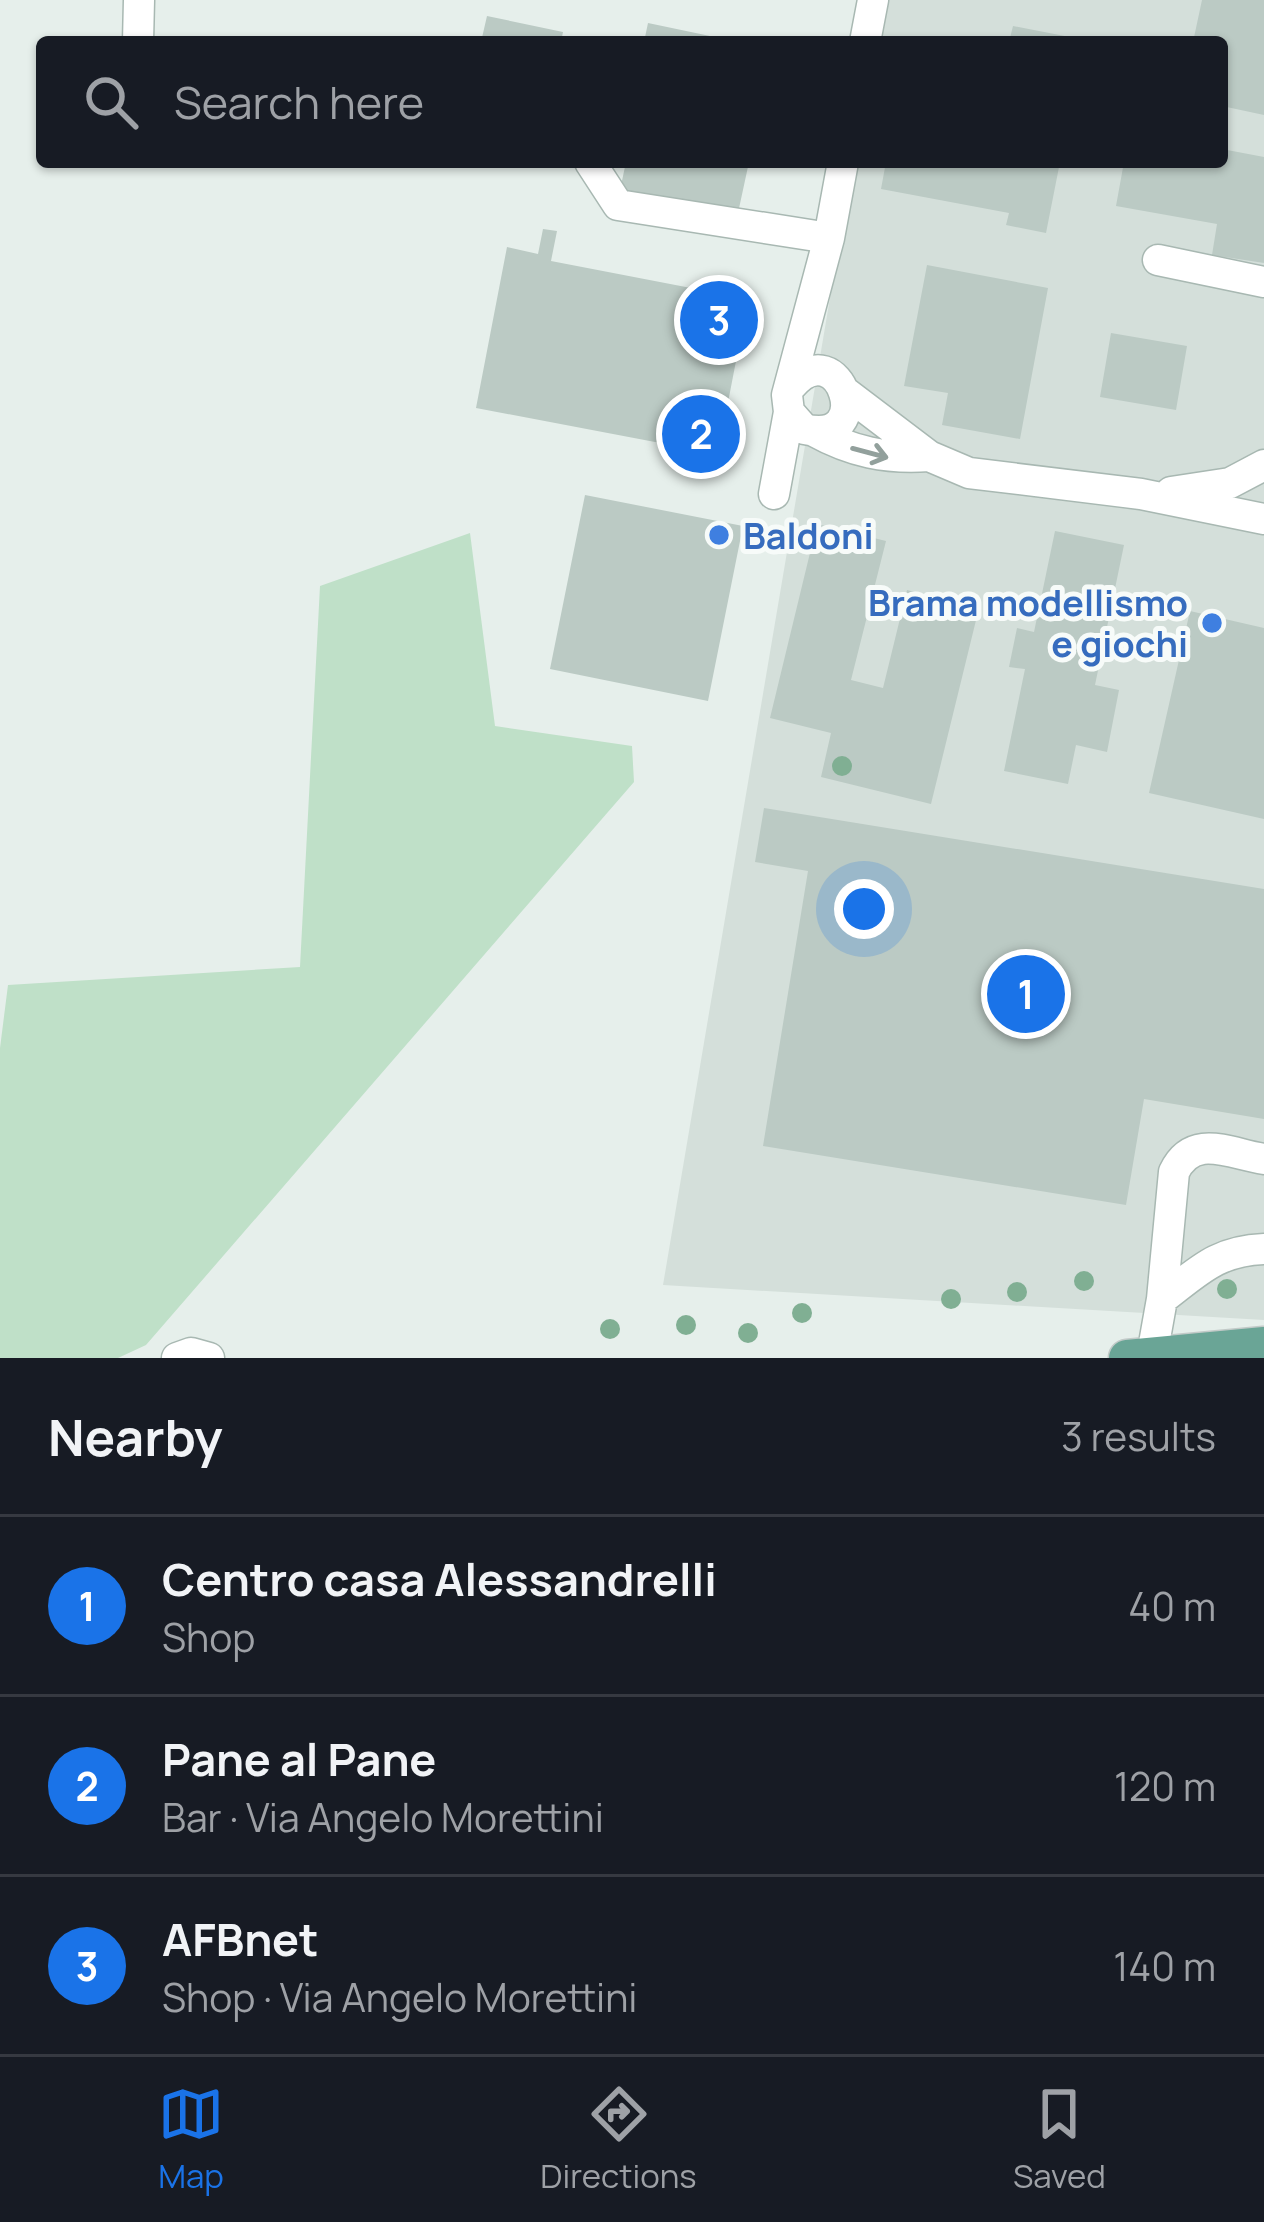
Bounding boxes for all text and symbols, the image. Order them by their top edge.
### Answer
search box [36,36,1228,168]
icon: search [78,69,144,135]
text: Search here [174,71,424,133]
pin: 3 [680,275,758,365]
pin: 2 [662,389,740,479]
one-way arrow [850,443,888,465]
place label: Baldoni [743,511,874,560]
marker: Baldoni [706,522,732,548]
place label: Brama modellismo e giochi [868,578,1188,668]
marker: Brama modellismo e giochi [1199,610,1225,636]
your location [834,879,894,939]
pin: 1 [987,949,1065,1039]
text: Nearby [48,1402,223,1471]
text: 3 results [1061,1409,1216,1463]
text: Centro casa Alessandrelli [162,1548,717,1610]
text: 1 [78,1579,96,1633]
text: 40 m [1128,1579,1216,1633]
text: Shop [162,1610,255,1664]
text: Pane al Pane [162,1728,436,1790]
text: 2 [75,1759,99,1813]
text: 120 m [1114,1759,1216,1813]
text: Bar · Via Angelo Morettini [162,1790,604,1844]
text: AFBnet [162,1908,318,1970]
text: 3 [76,1939,98,1993]
text: 140 m [1113,1939,1216,1993]
text: Shop · Via Angelo Morettini [162,1970,637,2024]
tab: Map [158,2081,224,2198]
tab: Directions [540,2081,697,2198]
tab: Saved [1013,2081,1106,2198]

